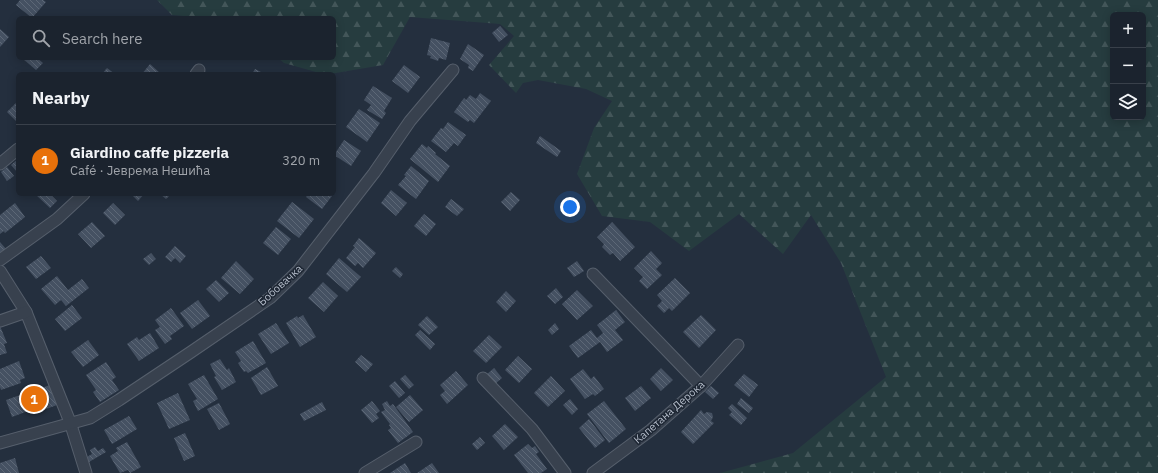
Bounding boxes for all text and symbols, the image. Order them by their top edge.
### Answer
map controls [1110,12,1146,120]
button: + [1110,12,1146,48]
search box [16,16,336,60]
icon: search [30,27,52,49]
text: Search here [62,29,142,48]
button: − [1110,48,1146,84]
button: layers [1110,84,1146,120]
text: Nearby [32,87,90,109]
text: Giardino caffe pizzeria [70,143,229,162]
text: 1 [41,152,49,169]
text: 320 m [282,152,320,169]
text: Café · Јеврема Нешића [70,162,210,179]
your location [560,197,580,217]
street label: Бобовачка [255,261,305,309]
street label: Капетана Дерока [631,377,707,447]
pin: 1 [21,384,47,414]

